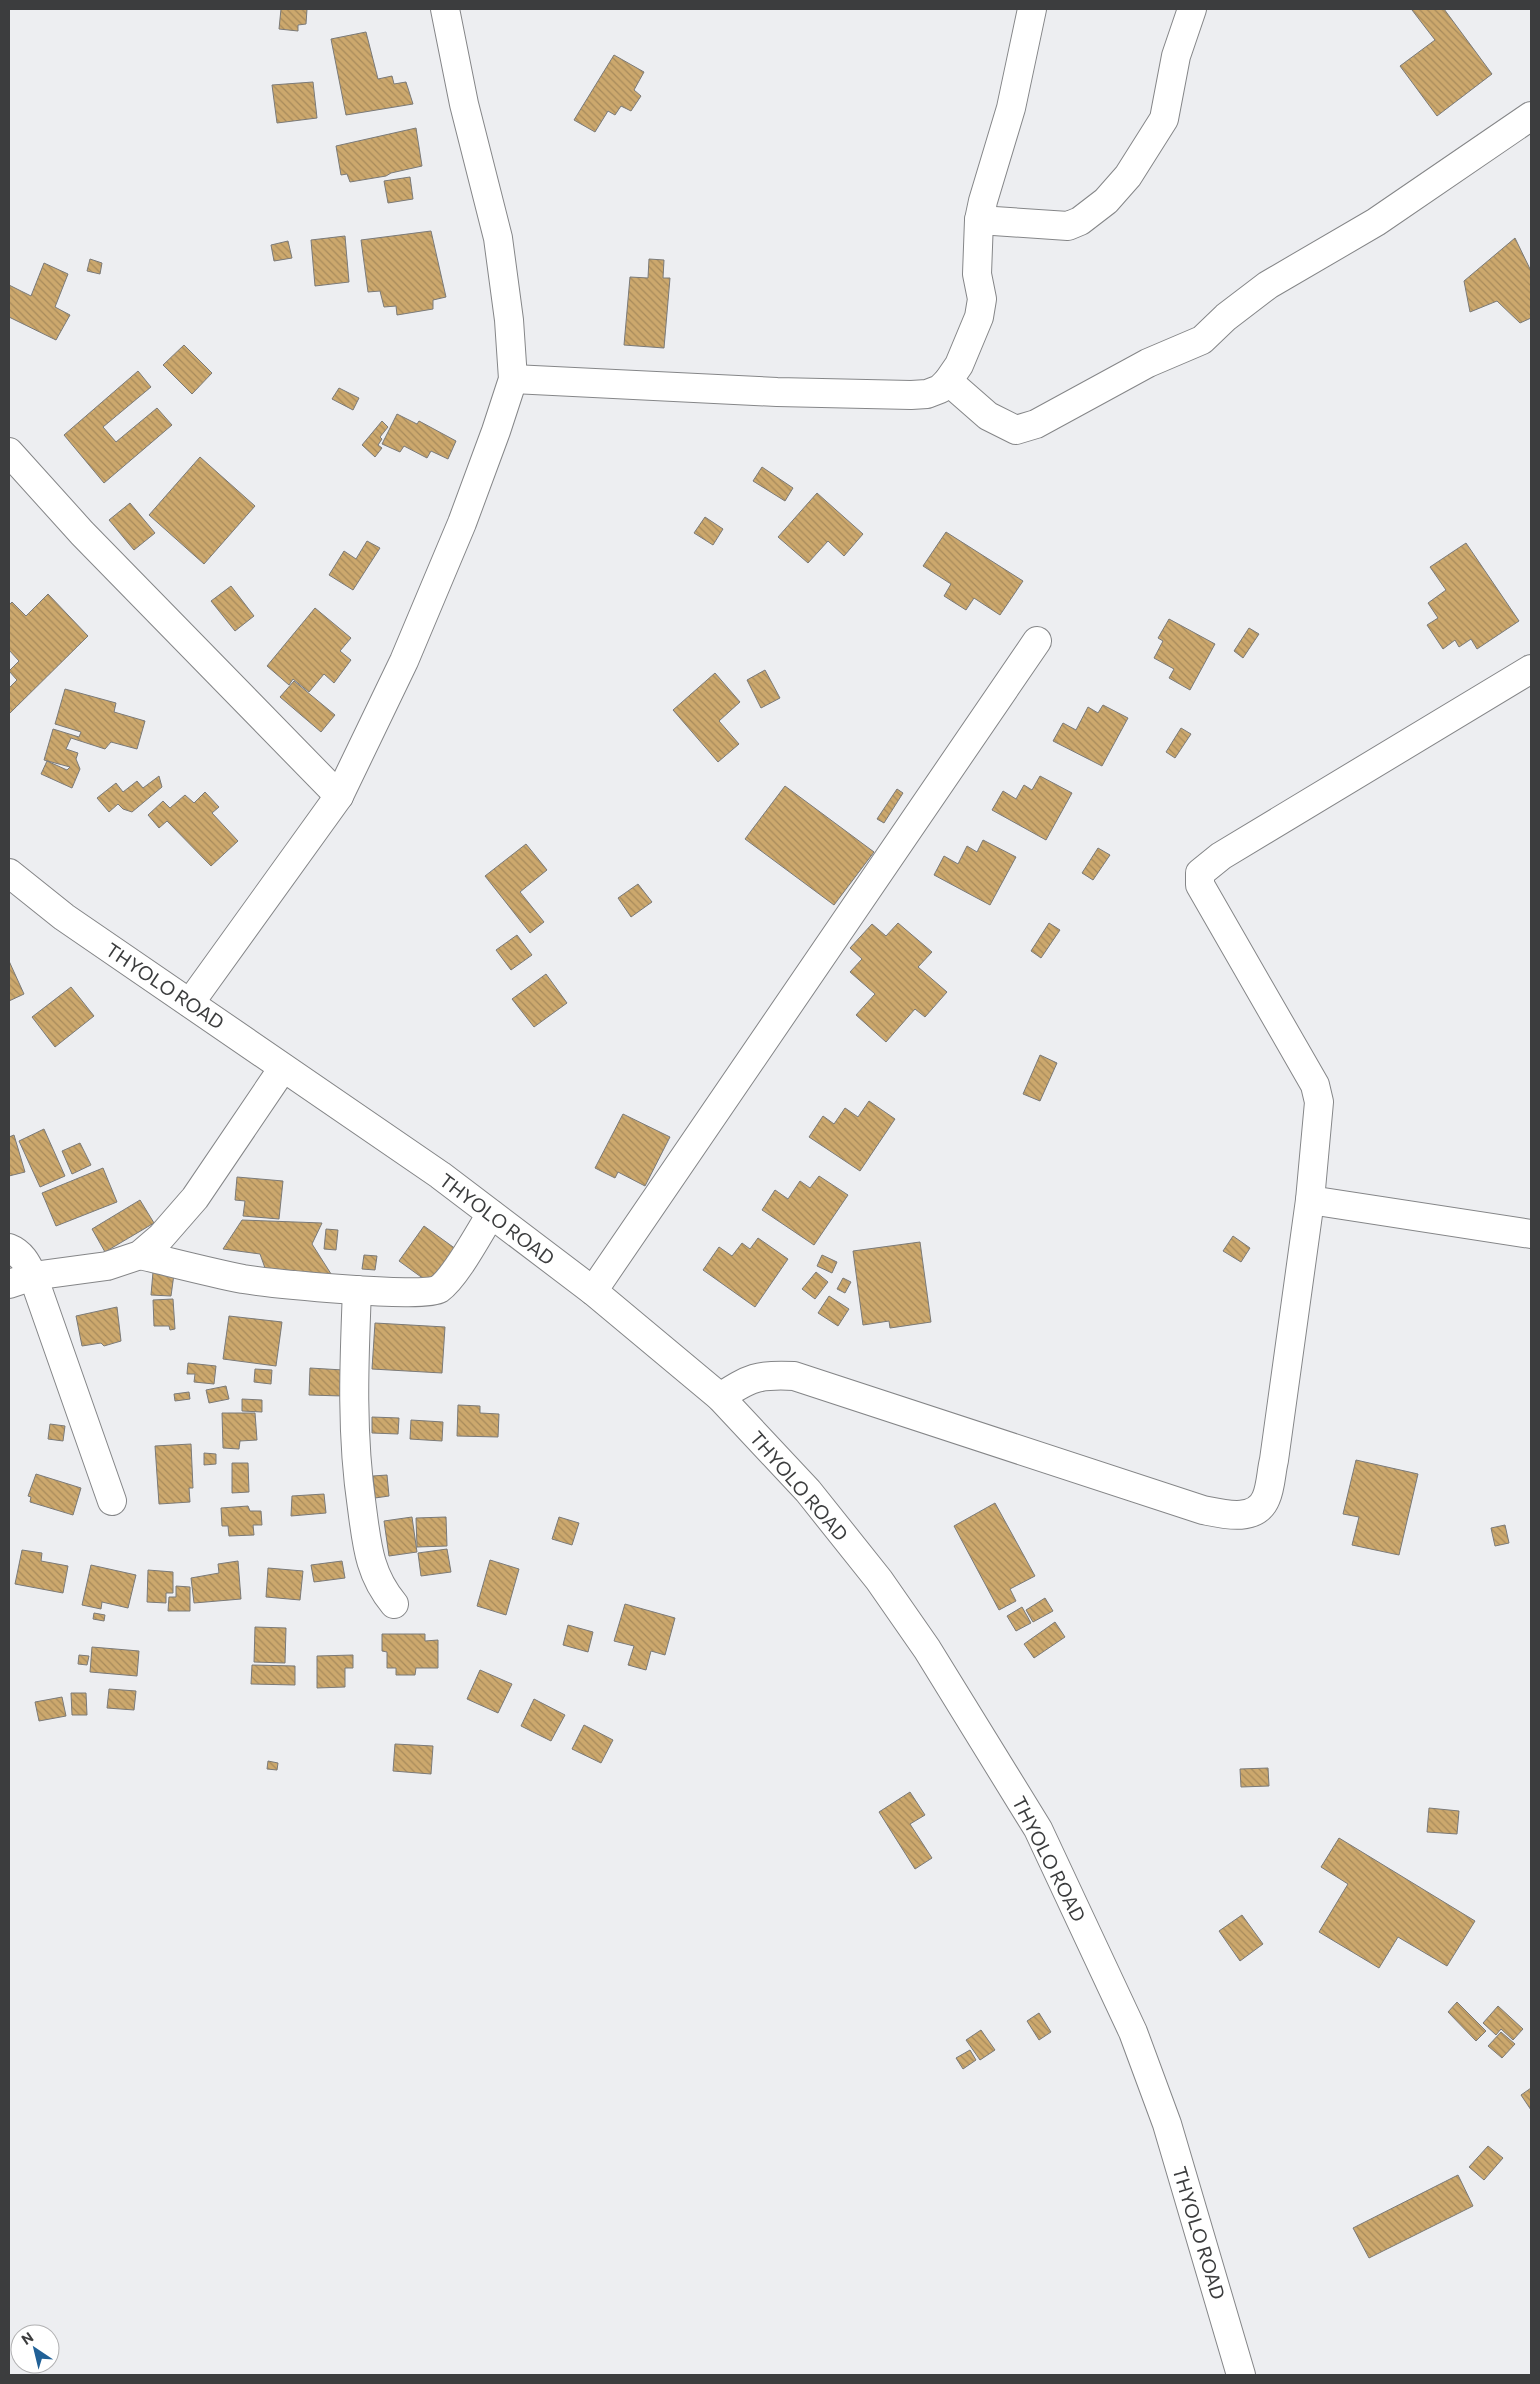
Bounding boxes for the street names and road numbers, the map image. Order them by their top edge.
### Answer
street label: THYOLO ROAD [102,938,229,1034]
street label: THYOLO ROAD [435,1168,559,1269]
street label: THYOLO ROAD [745,1426,853,1545]
street label: THYOLO ROAD [1008,1792,1091,1925]
street label: THYOLO ROAD [1168,2164,1231,2302]

